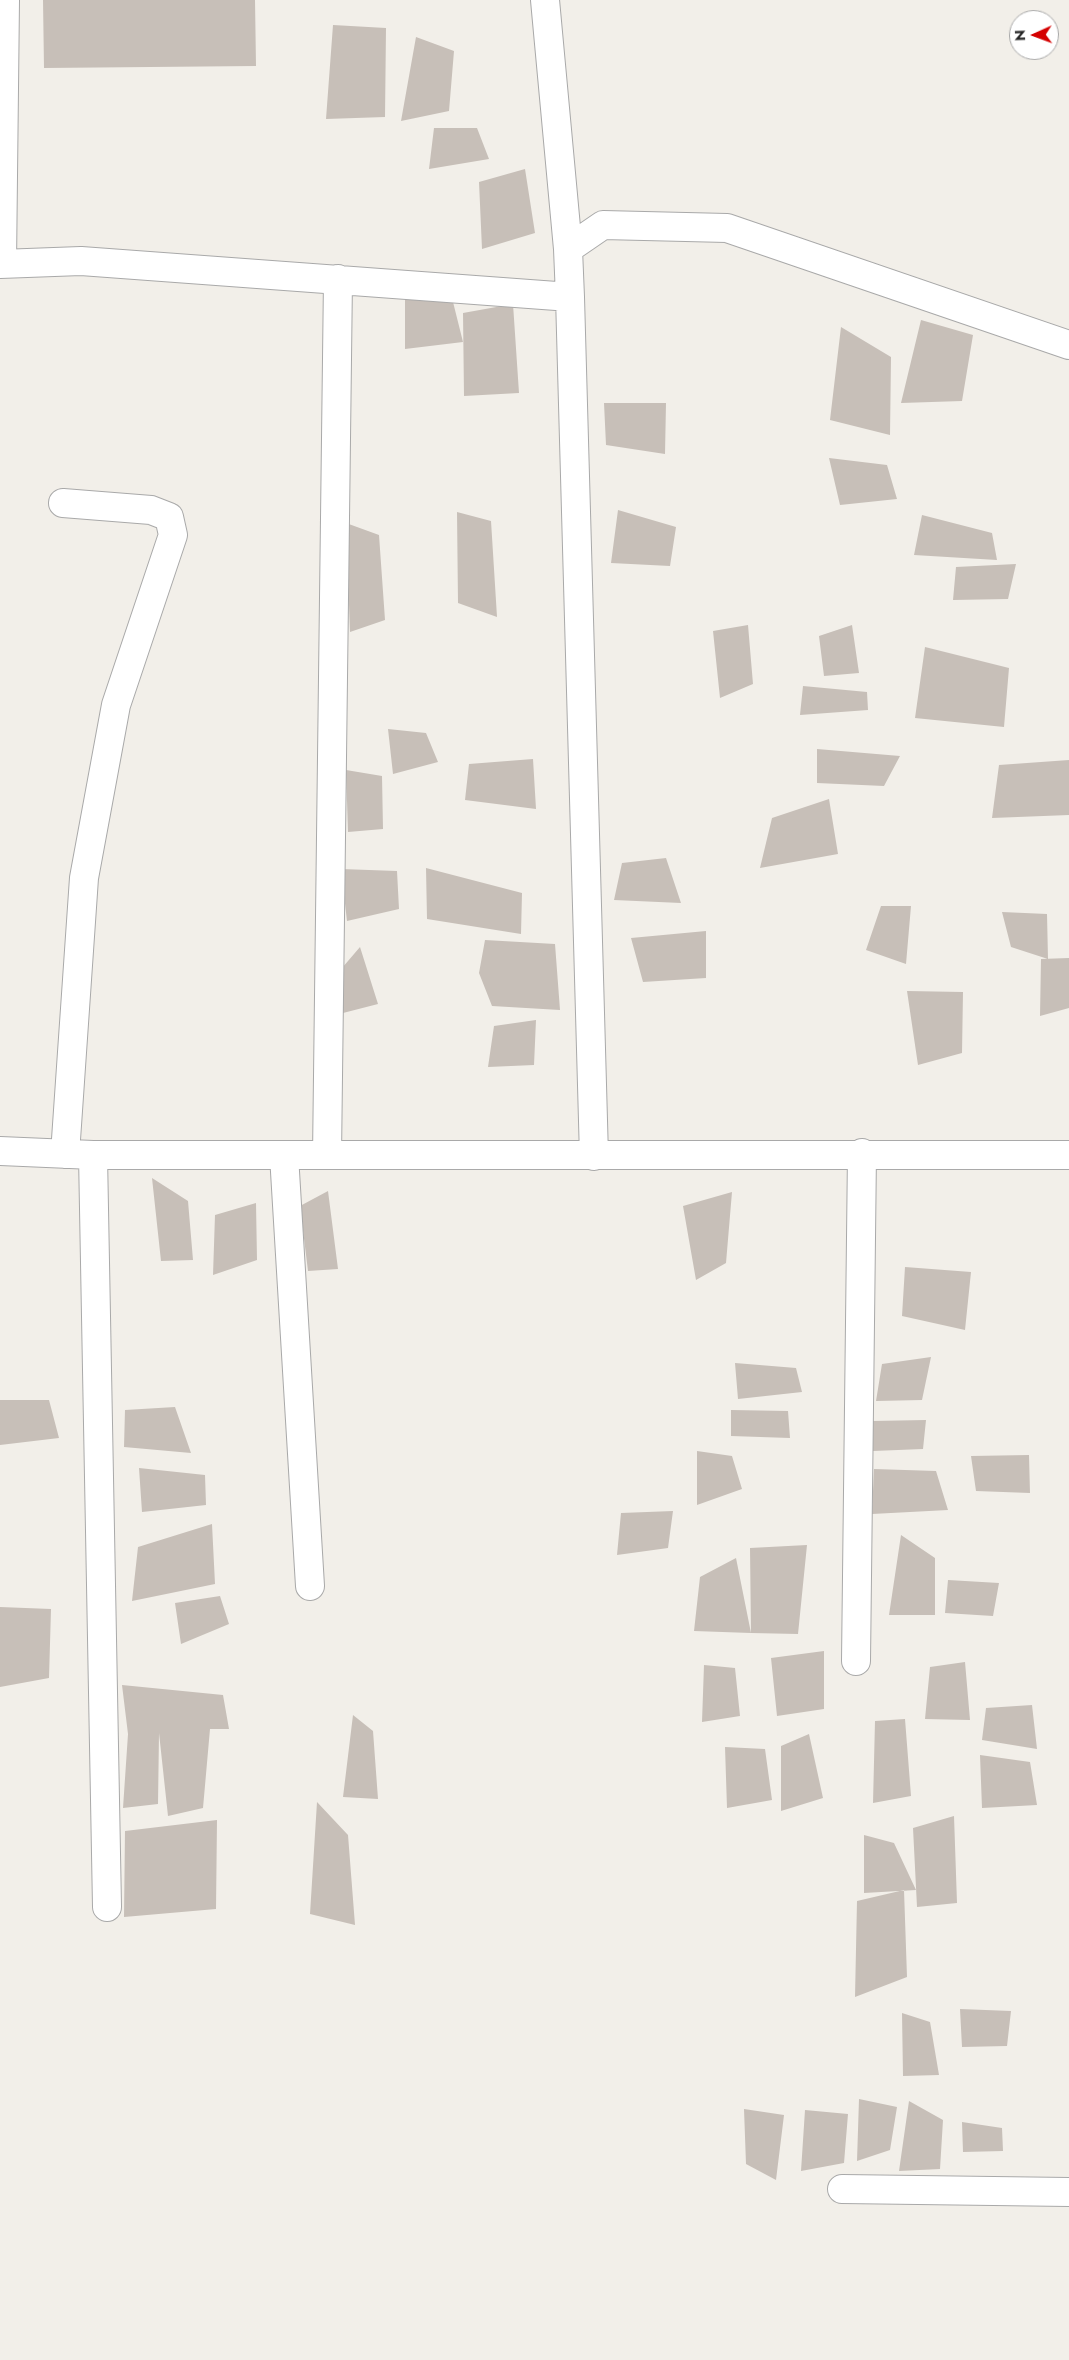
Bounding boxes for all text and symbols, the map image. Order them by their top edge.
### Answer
north arrow [1009,10,1059,60]
text: N [1010,30,1030,41]

